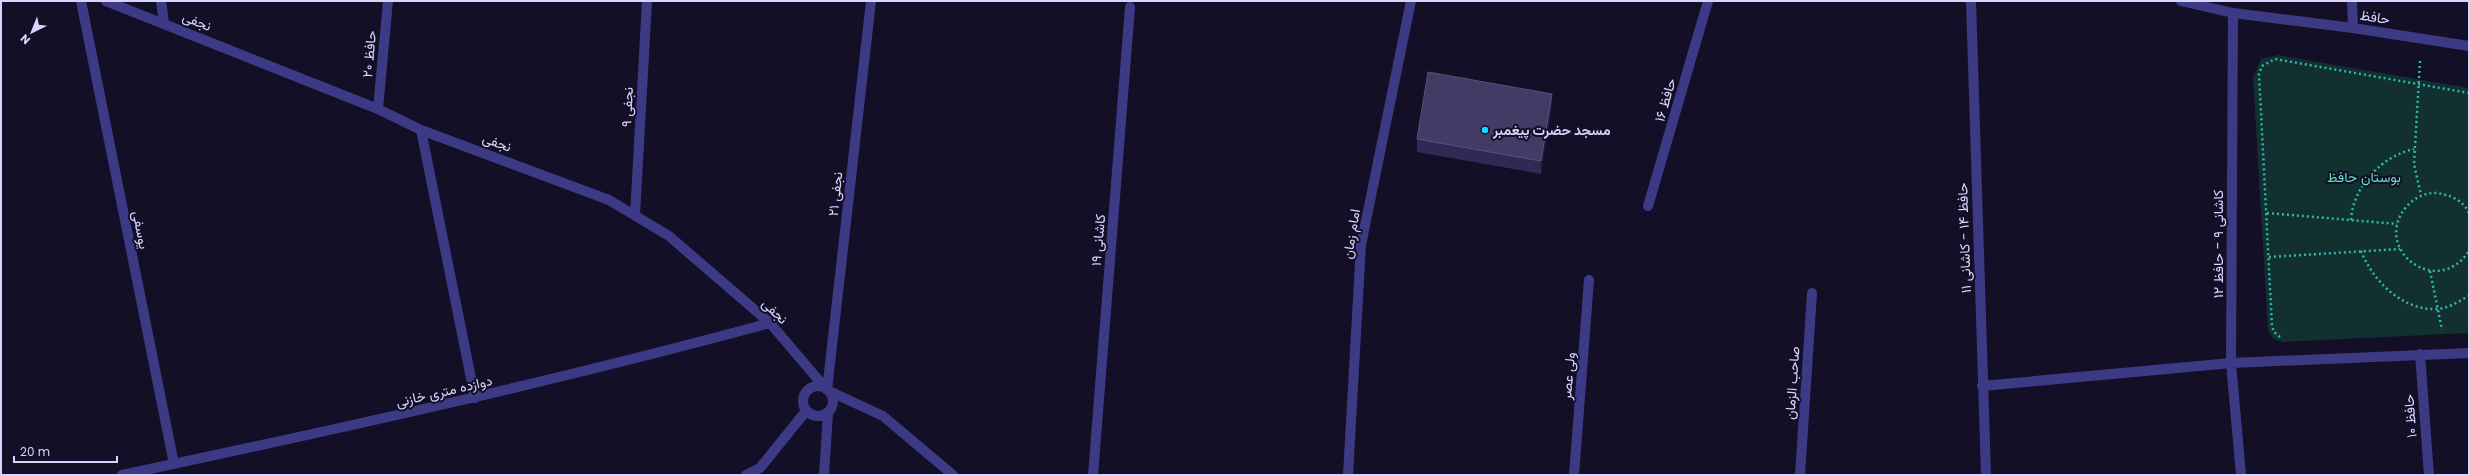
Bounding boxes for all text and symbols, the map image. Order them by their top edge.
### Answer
street label: حافظ [2359,5,2391,29]
street label: نجفی [180,6,214,36]
north arrow [12,12,52,52]
street label: حافظ ۲۰ [357,30,381,78]
text: N [17,31,34,48]
street label: حافظ ۱۶ [1649,76,1681,124]
street label: نجفی ۹ [616,86,638,128]
place label: مسجد حضرت پیغمبر [1492,120,1611,140]
marker: مسجد حضرت پیغمبر [1480,125,1490,135]
street label: نجفی [480,128,514,156]
park label: بوستان حافظ [2327,167,2401,187]
street label: نجفی ۲۱ [823,171,847,217]
street label: حافظ ۱۴ - کاشانی ۱۱ [1952,182,1976,294]
street label: کاشانی ۹ - حافظ ۱۲ [2208,190,2228,298]
street label: امام زمان [1337,207,1365,261]
street label: یوسفی [128,209,154,251]
street label: کاشانی ۱۹ [1086,213,1110,267]
street label: نجفی [757,294,793,328]
street label: صاحب الزمان [1779,345,1805,420]
street label: ولی عصر [1556,351,1580,402]
street label: دوازده متری خازنی [394,370,494,412]
street label: حافظ ۱۰ [2398,393,2422,439]
scale bar [14,438,117,464]
text: 20 m [20,443,50,460]

